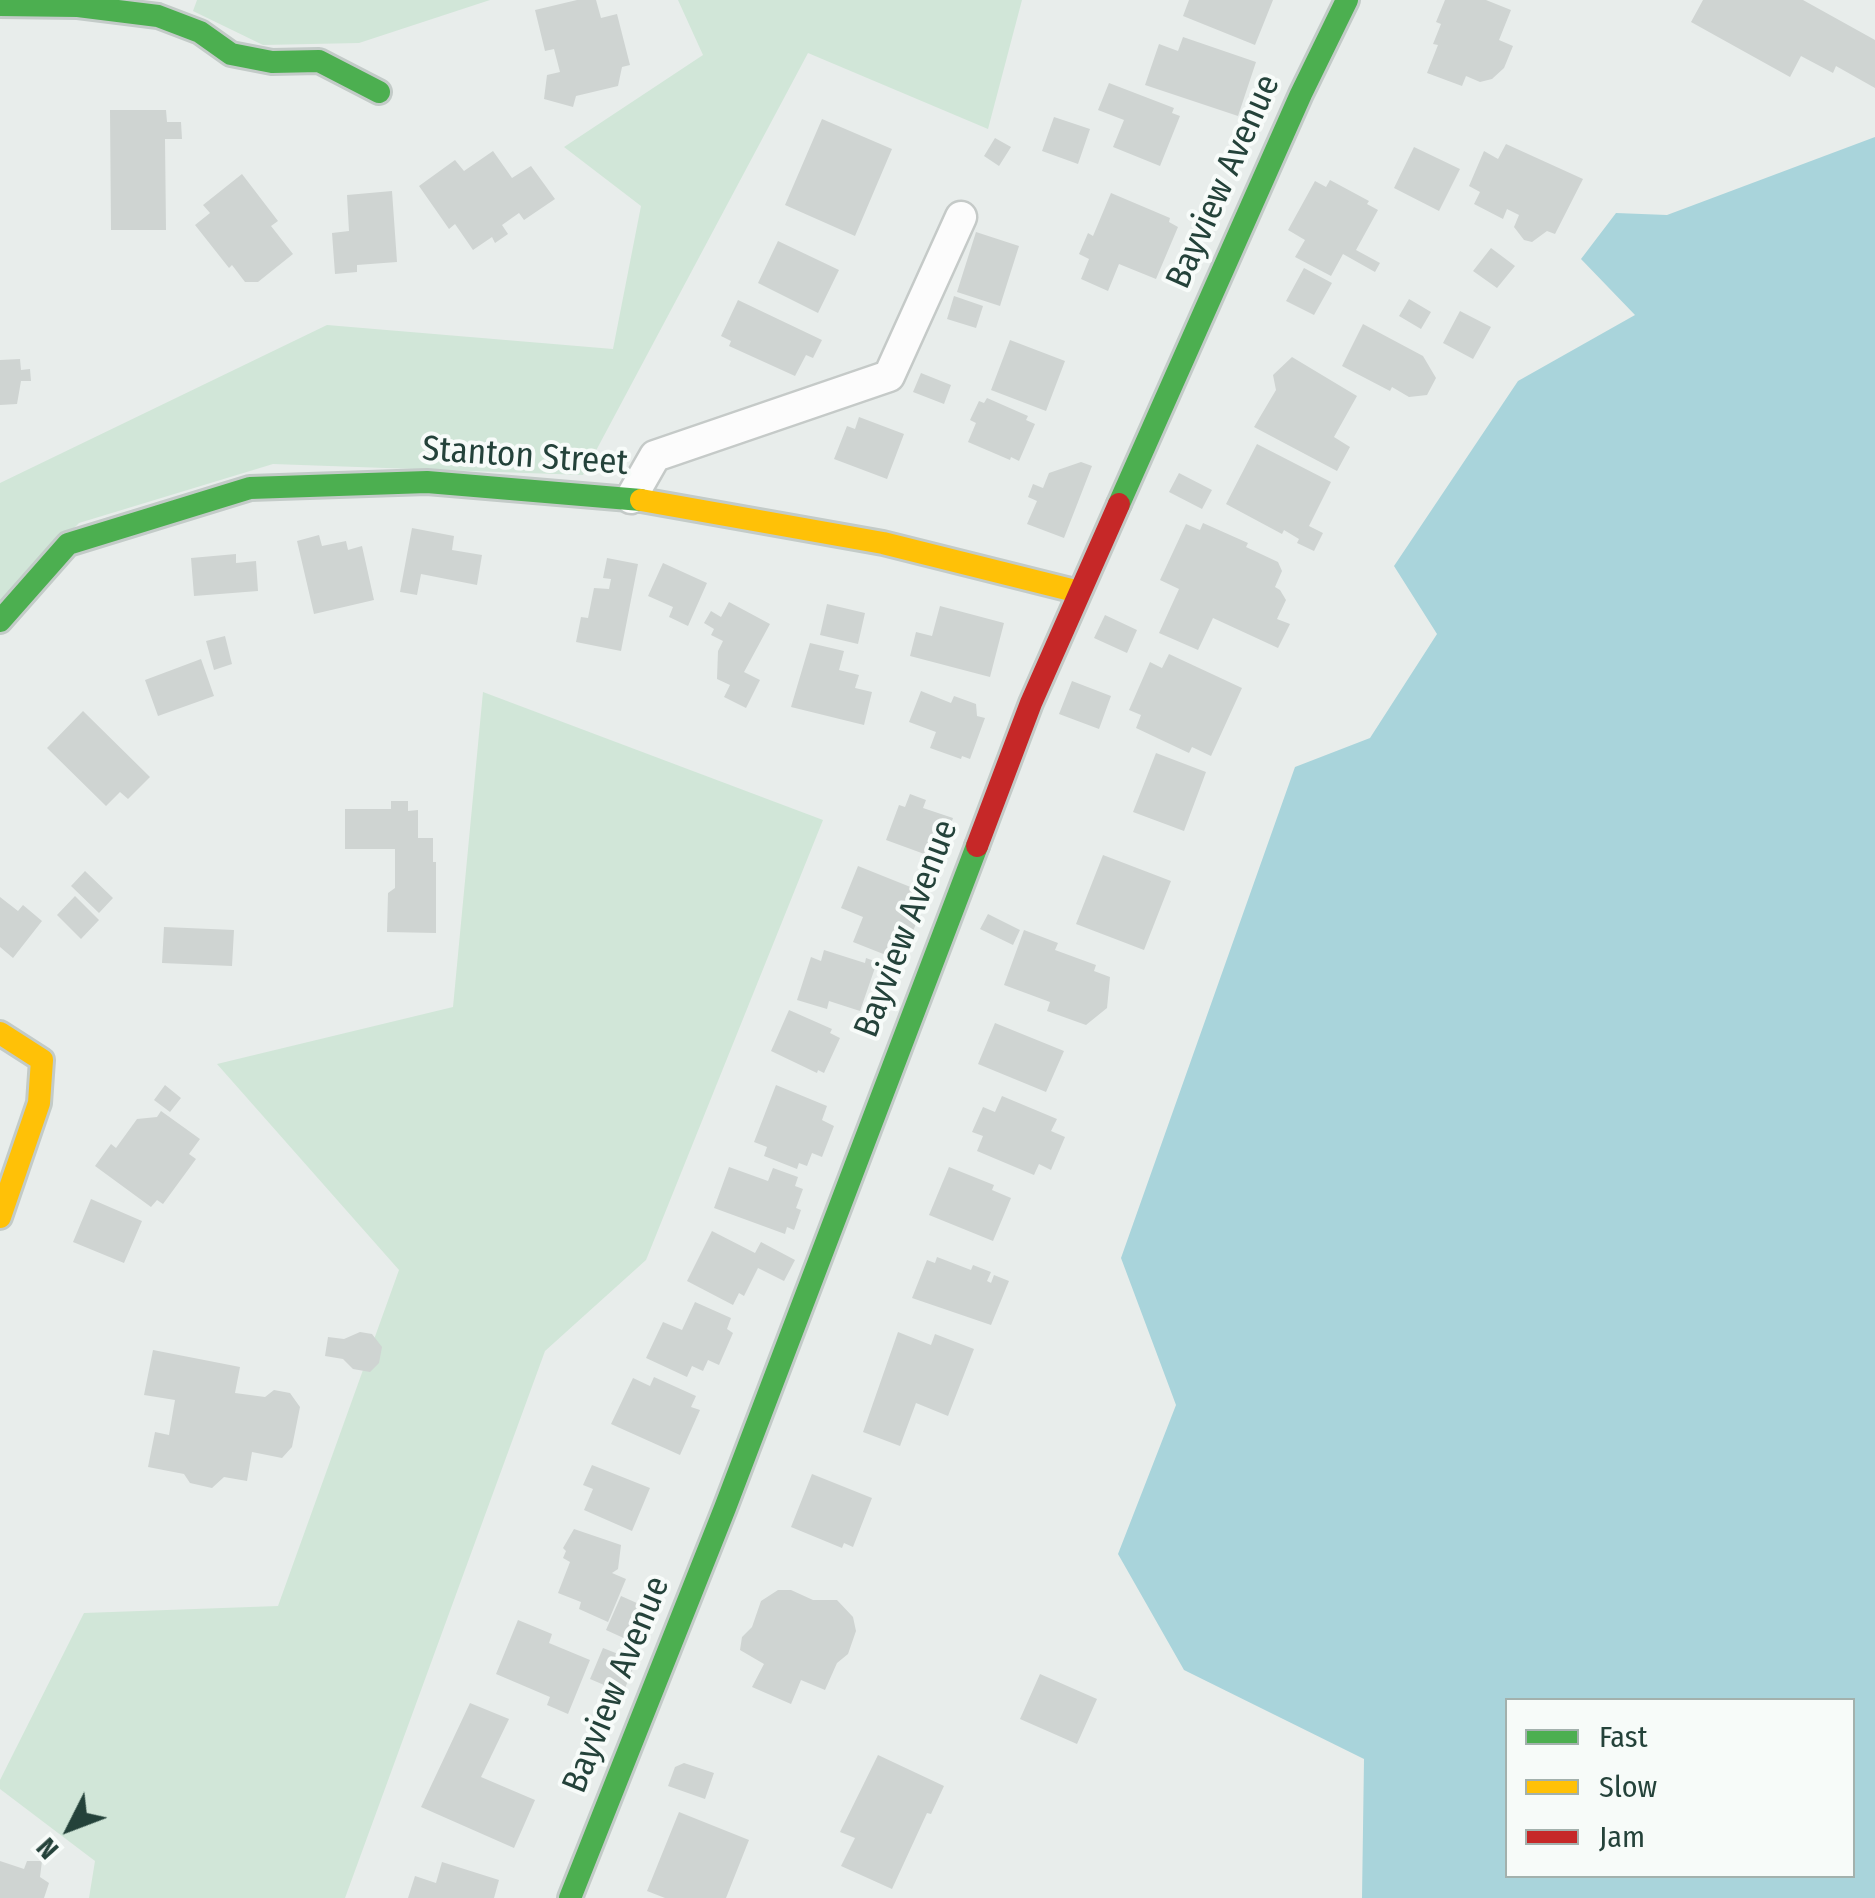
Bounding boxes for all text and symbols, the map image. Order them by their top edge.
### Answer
street label: Bayview Avenue [1158,69,1290,295]
street label: Stanton Street [421,429,629,485]
street label: Bayview Avenue [846,814,968,1044]
street label: Bayview Avenue [555,1571,679,1799]
legend [1505,1698,1855,1878]
text: Fast [1599,1719,1647,1755]
text: Slow [1599,1769,1657,1805]
north arrow [20,1778,120,1878]
text: Jam [1599,1819,1645,1855]
text: N [29,1831,65,1866]

